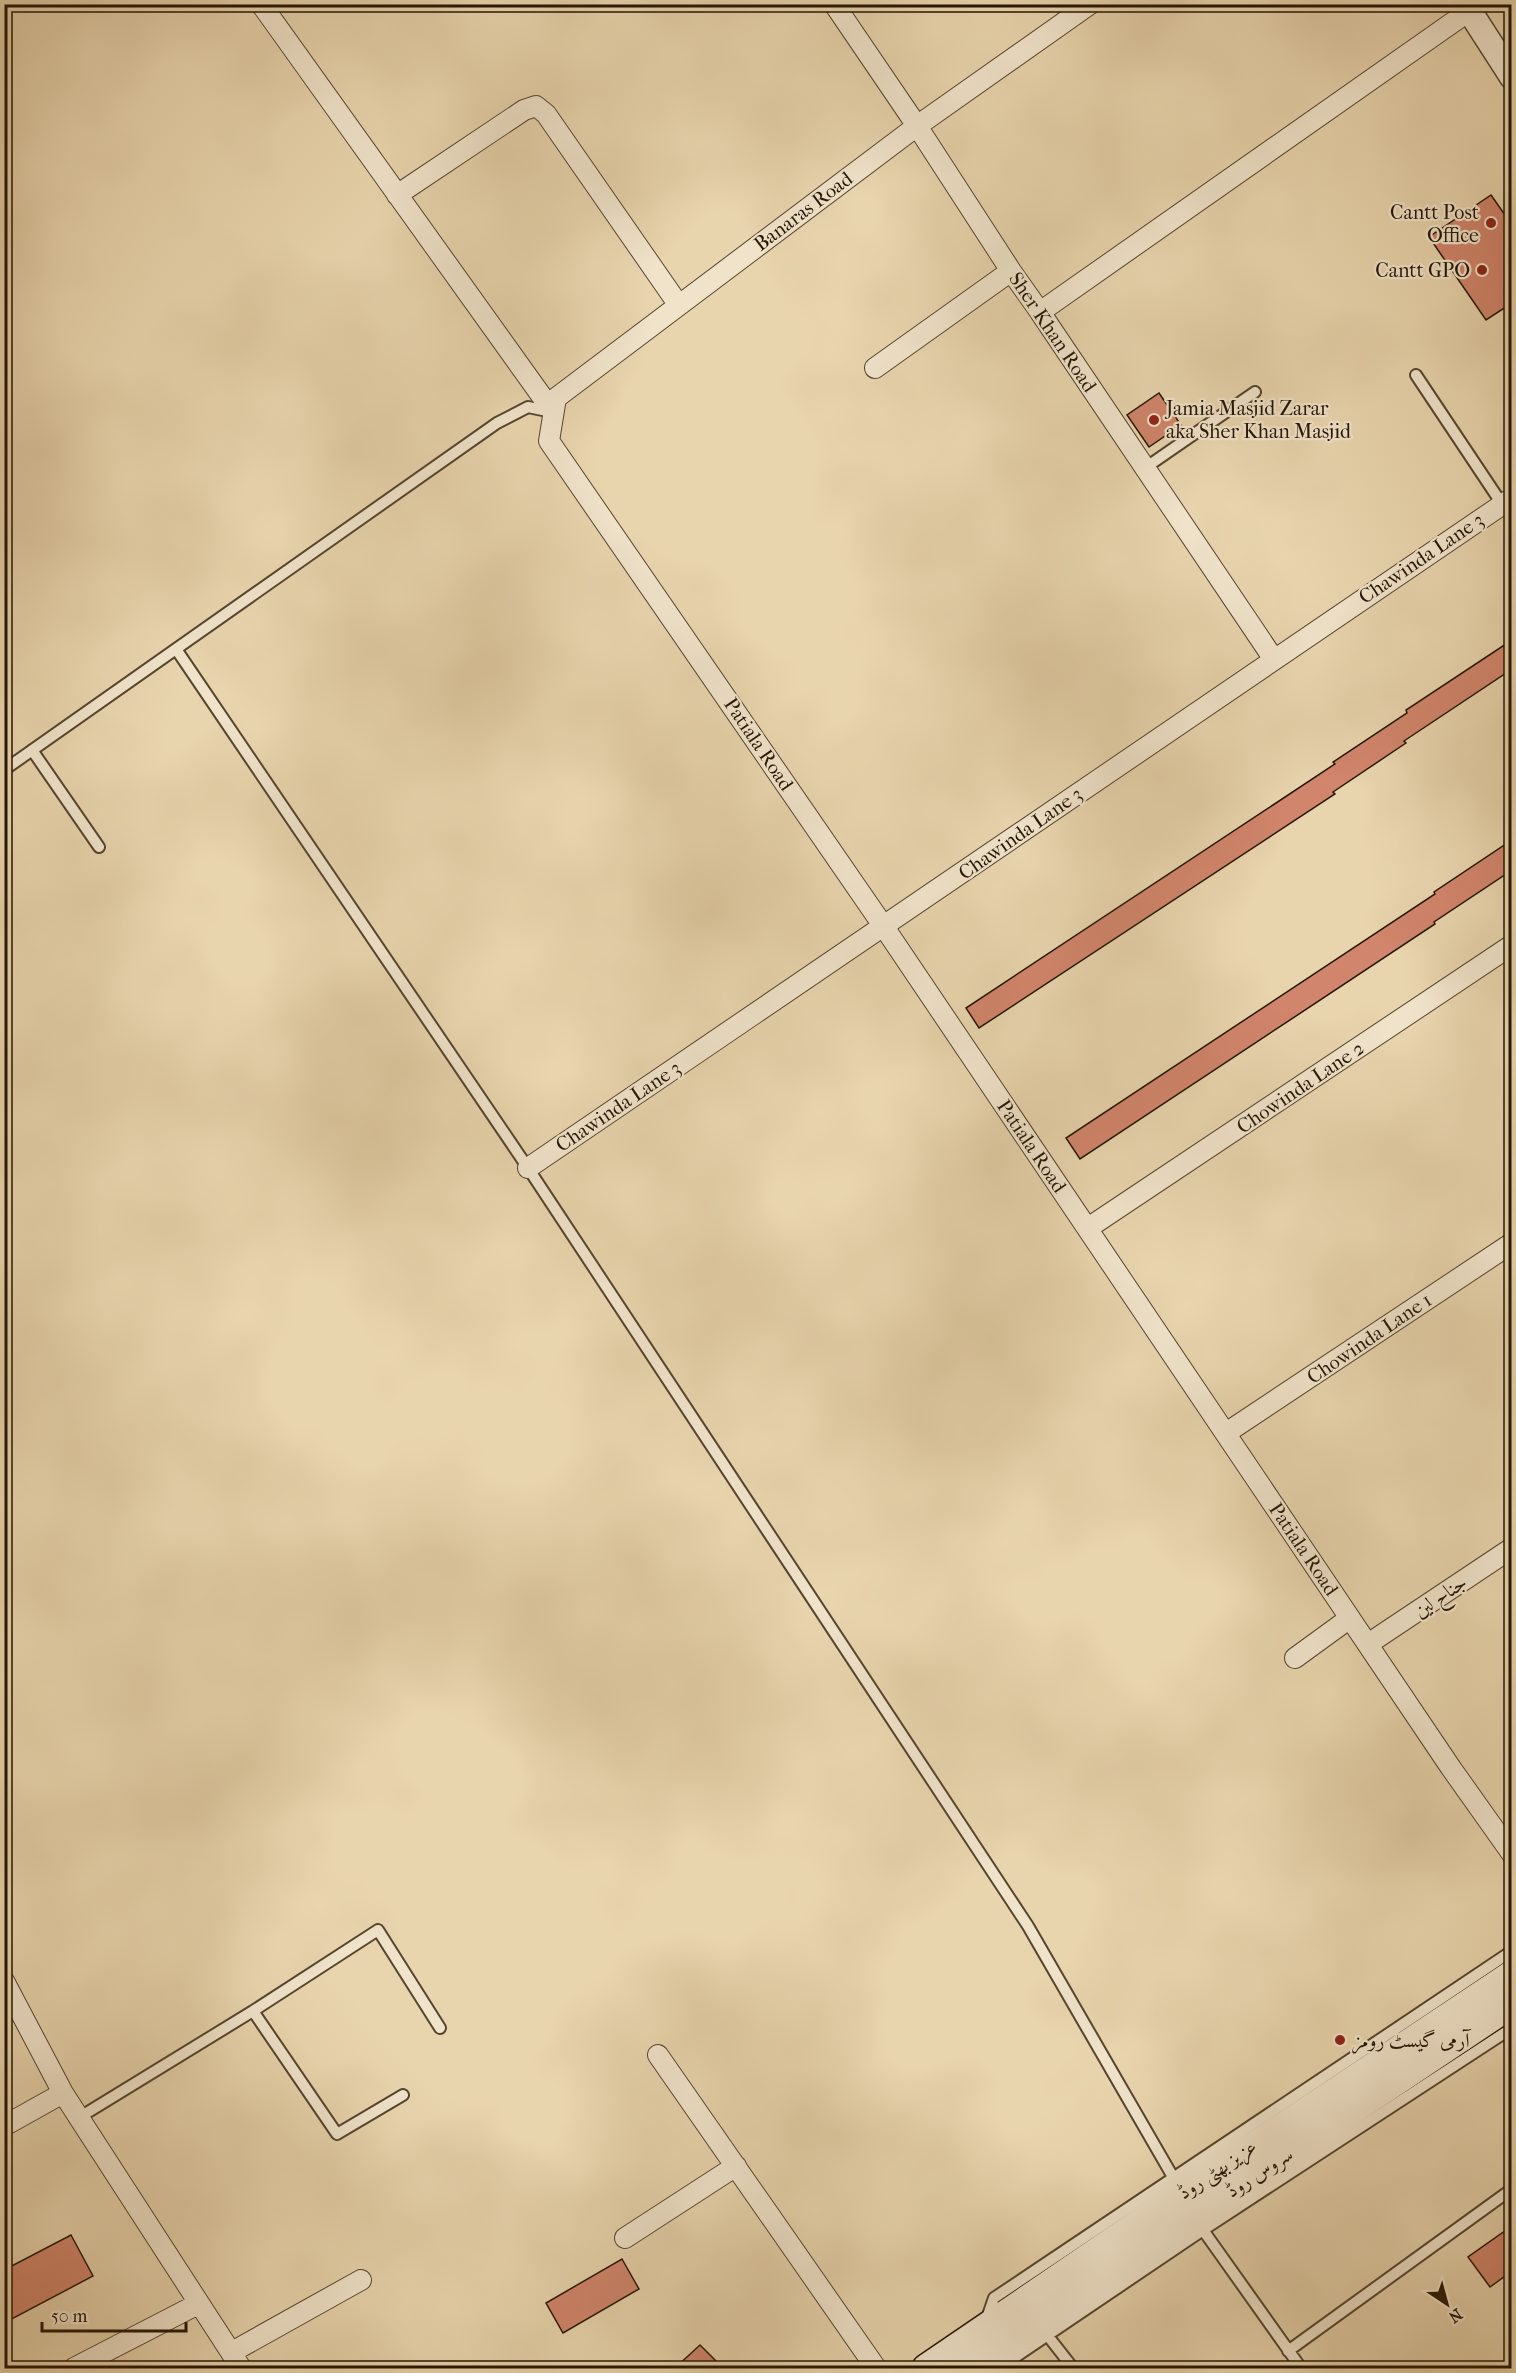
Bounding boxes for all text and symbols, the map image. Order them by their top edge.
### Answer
street label: Banaras Road [750,166,858,256]
place label: Cantt Post Office [1390,201,1479,247]
marker: Cantt Post Office [1484,216,1498,230]
place label: Cantt GPO [1375,259,1470,282]
marker: Cantt GPO [1475,263,1489,277]
street label: Sher Khan Road [1004,268,1102,397]
place label: Jamia Masjid Zarar aka Sher Khan Masjid [1164,397,1352,443]
marker: Jamia Masjid Zarar aka Sher Khan Masjid [1147,413,1161,427]
street label: Chawinda Lane 3 [1355,508,1488,609]
street label: Patiala Road [719,693,799,796]
street label: Chawinda Lane 3 [954,782,1087,885]
street label: Chowinda Lane 2 [1232,1036,1368,1138]
street label: Chawinda Lane 3 [552,1056,685,1157]
street label: Patiala Road [992,1095,1072,1198]
street label: Chowinda Lane 1 [1303,1288,1436,1389]
street label: Patiala Road [1264,1498,1344,1601]
street label: جناح لین [1409,1570,1474,1627]
place label: آرمی گیسٹ رومز [1352,2028,1472,2054]
marker: آرمی گیسٹ رومز [1333,2033,1347,2047]
street label: عزیز بھٹی روڈ [1174,2135,1263,2207]
street label: سروس روڈ [1222,2142,1298,2204]
north arrow [1417,2274,1477,2334]
scale bar [42,2295,186,2333]
text: N [1444,2304,1466,2327]
text: 50 m [51,2306,88,2327]

